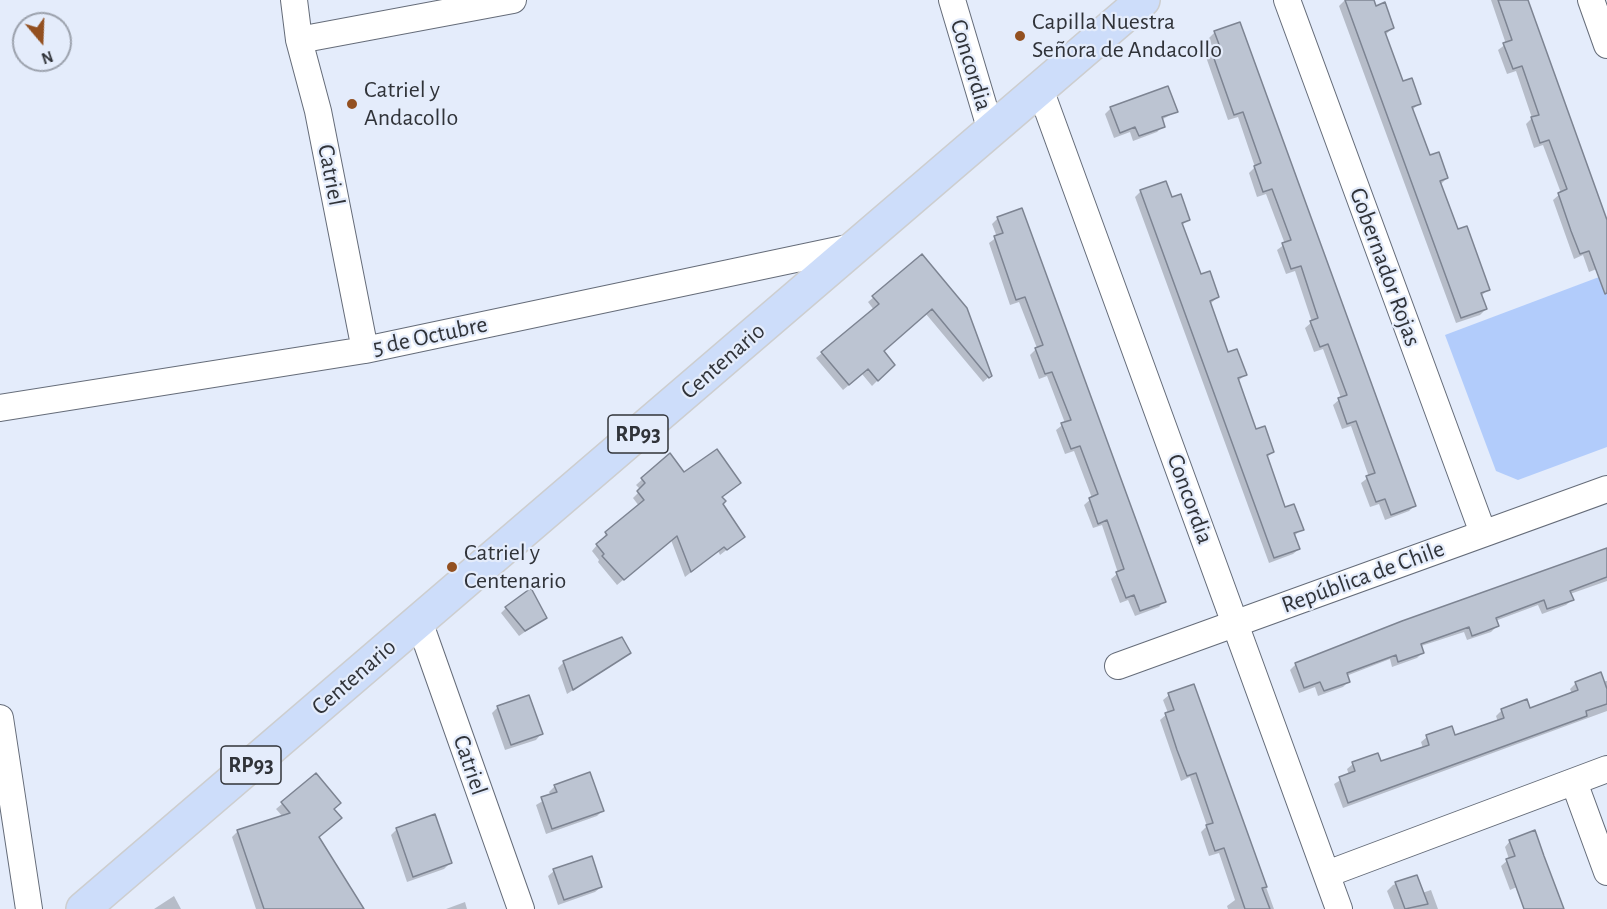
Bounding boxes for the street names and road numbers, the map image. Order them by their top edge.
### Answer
street label: Concordia [944,16,998,114]
street label: Catriel [311,142,351,208]
street label: Gobernador Rojas [1343,184,1427,350]
street label: 5 de Octubre [370,310,490,362]
street label: Centenario [675,317,771,405]
road number: RP93 [608,415,668,453]
street label: Concordia [1160,450,1220,548]
street label: República de Chile [1278,534,1448,620]
street label: Centenario [306,633,402,721]
street label: Catriel [446,731,494,799]
road number: RP93 [221,746,281,784]

